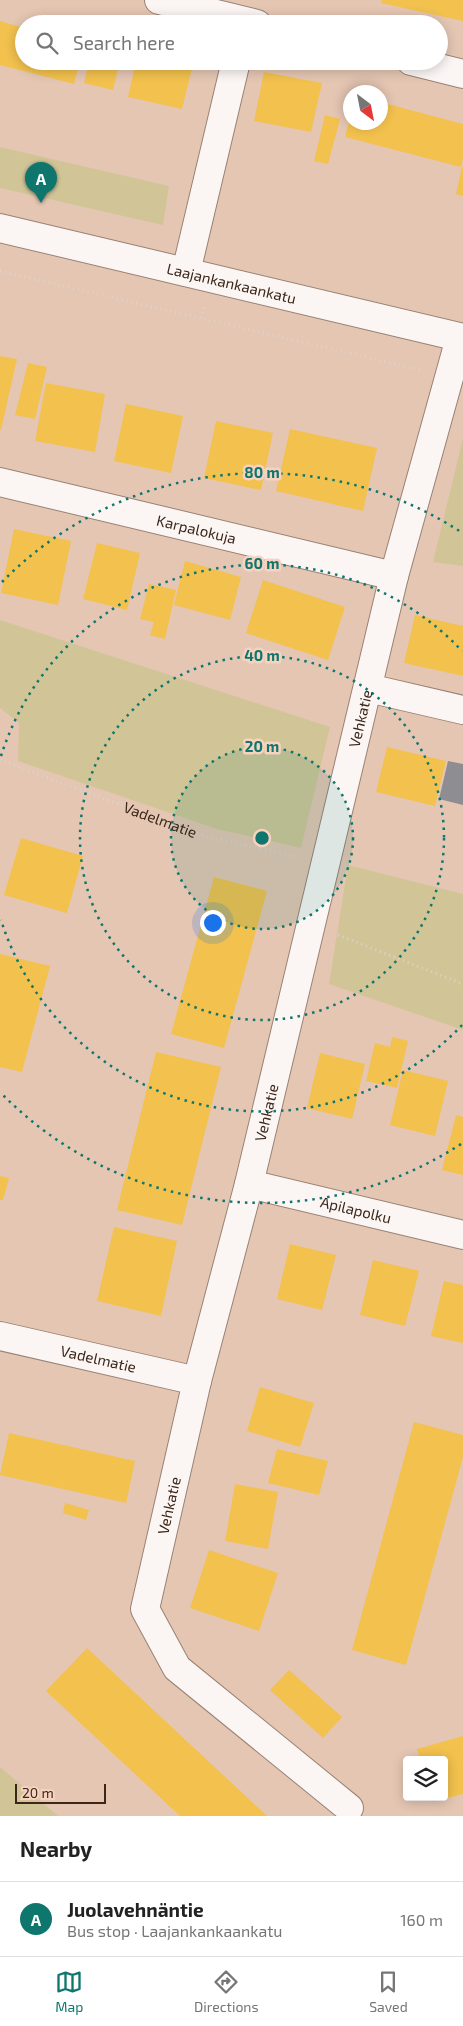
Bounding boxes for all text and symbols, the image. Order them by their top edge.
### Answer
search box [15,15,448,70]
icon: search [33,29,61,57]
text: Search here [73,31,175,54]
north arrow [343,85,388,130]
pin: A [25,162,57,203]
street label: Laajankankaankatu [165,259,298,307]
text: 80 m [244,463,280,481]
street label: Karpalokuja [155,511,238,547]
text: 60 m [245,554,279,572]
text: 40 m [244,646,280,664]
street label: Vehkatie [344,688,376,749]
text: 20 m [245,737,279,755]
street label: Vadelmatie [121,798,200,841]
centre of rings [253,829,271,847]
your location [200,910,226,936]
street label: Vehkatie [250,1082,282,1143]
street label: Apilapolku [319,1192,393,1227]
street label: Vadelmatie [59,1341,138,1376]
street label: Vehkatie [153,1475,184,1536]
map controls [403,1756,448,1801]
button: layers [403,1756,448,1801]
scale bar [15,1781,106,1804]
text: 20 m [22,1784,54,1801]
text: Nearby [20,1836,92,1861]
text: Juolavehnäntie [67,1898,204,1921]
text: A [31,1910,41,1929]
text: 160 m [400,1910,443,1929]
text: Bus stop · Laajankankaankatu [67,1921,283,1940]
tab: Map [55,1968,83,2015]
tab: Directions [194,1968,259,2015]
tab: Saved [369,1968,408,2015]

